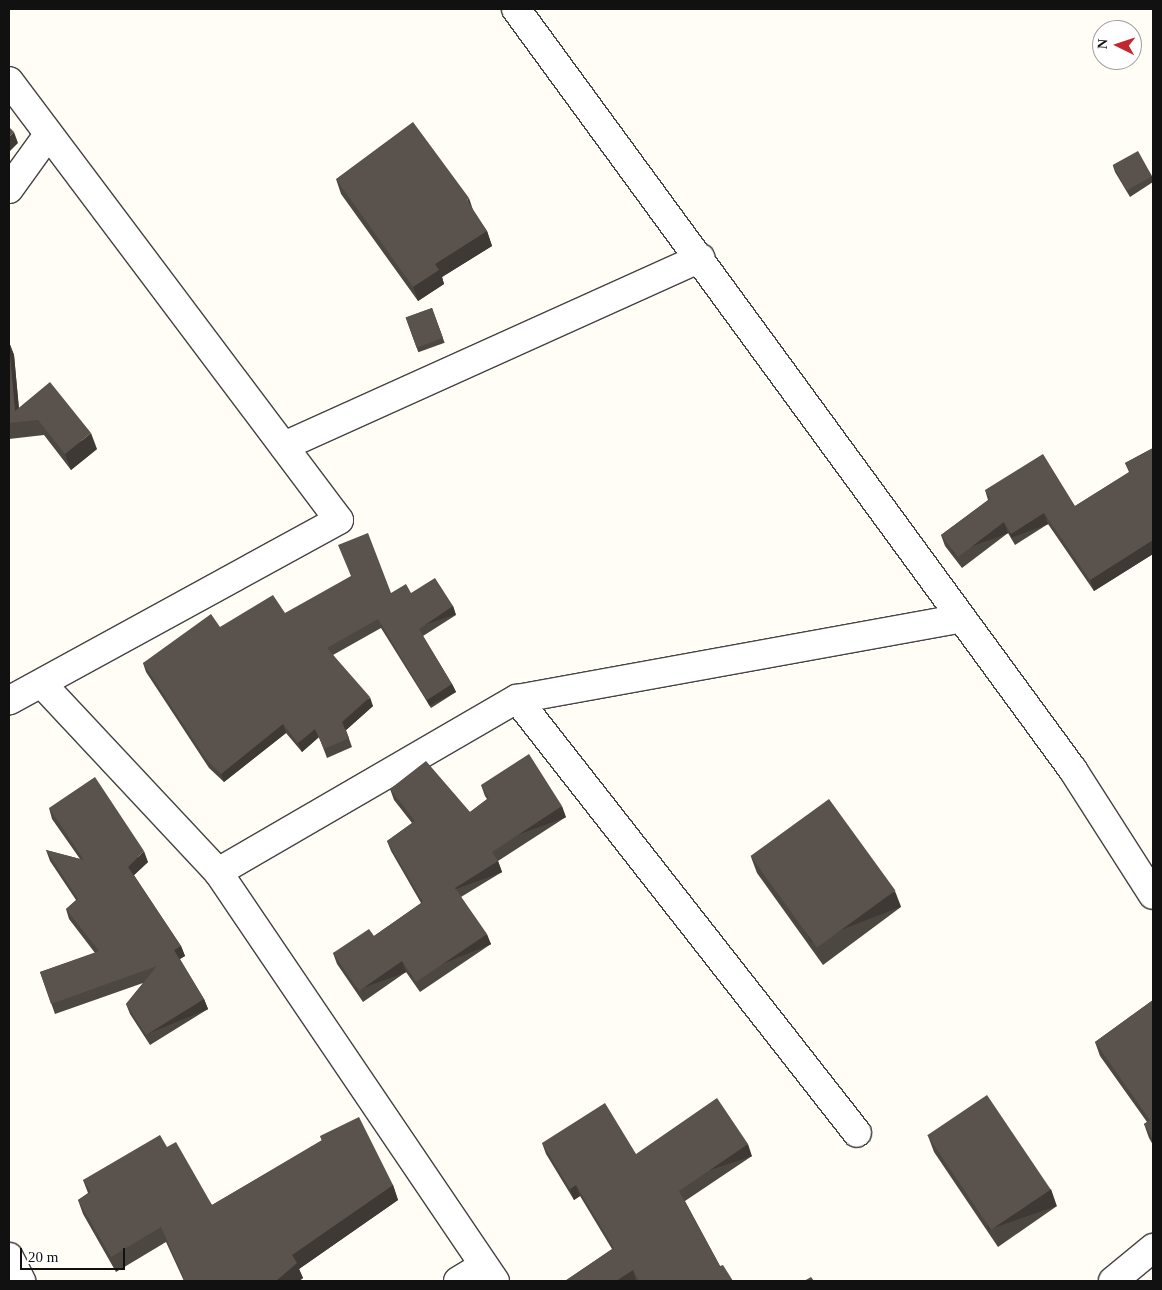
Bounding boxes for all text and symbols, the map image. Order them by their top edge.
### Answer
north arrow [1092,20,1142,70]
text: N [1095,38,1110,50]
scale bar [22,1238,128,1270]
text: 20 m [28,1249,58,1265]

